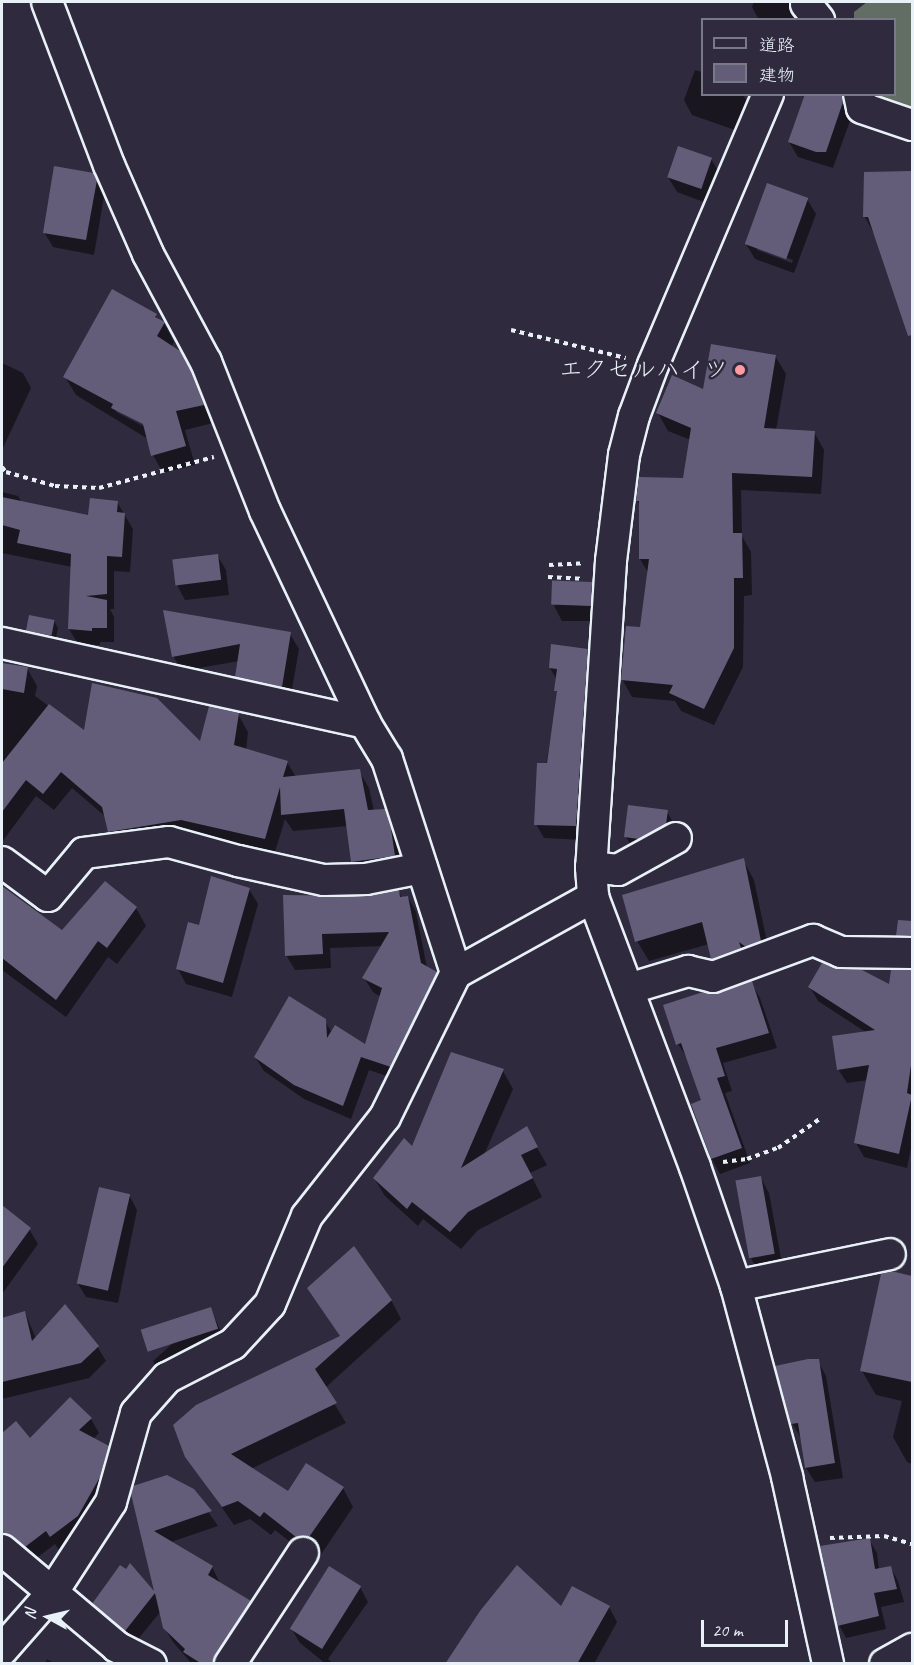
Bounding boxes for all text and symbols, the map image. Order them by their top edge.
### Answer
legend [701,18,896,96]
text: 道路 [759,34,795,56]
text: 建物 [759,64,795,86]
place label: エクセルハイツ [560,356,728,384]
marker: エクセルハイツ [733,363,747,377]
north arrow [18,1587,78,1647]
text: N [20,1608,41,1621]
scale bar [704,1608,791,1646]
text: 20 m [712,1619,743,1641]

